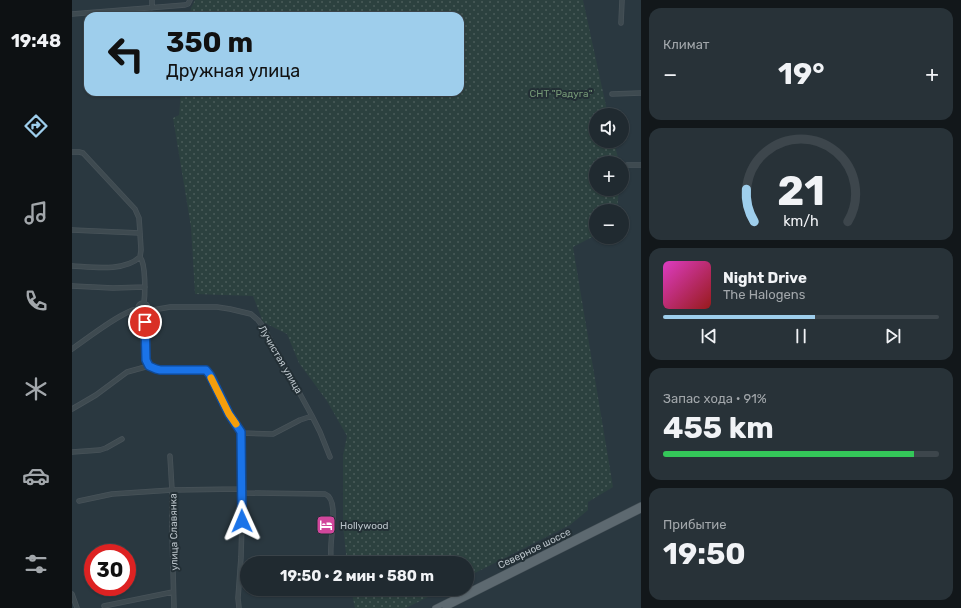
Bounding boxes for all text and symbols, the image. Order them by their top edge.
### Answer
text: 350 m [166,26,253,59]
icon: left [100,28,152,80]
text: 19:48 [11,30,61,52]
text: Климат [663,37,709,52]
text: 19° [778,56,825,92]
text: Дружная улица [166,60,300,82]
text: − [663,61,677,88]
text: + [925,61,939,88]
park label: СНТ "Радуга" [530,88,593,100]
map controls [589,108,629,244]
button: sound [589,108,629,148]
icon: directions [22,112,50,140]
button: + [589,156,629,196]
text: 21 [777,166,825,215]
icon: music [22,199,50,227]
button: − [589,204,629,244]
text: km/h [783,213,819,230]
text: Night Drive [723,269,807,287]
icon: phone [22,287,50,315]
text: The Halogens [723,287,805,302]
pin [128,305,162,339]
icon: arrive [134,311,156,333]
street label: Лучистая улица [256,323,305,396]
icon: previous [698,325,720,347]
icon: pause [790,325,812,347]
icon: next [882,325,904,347]
icon: climate [22,375,50,403]
text: Запас хода · 91% [663,391,767,406]
text: 455 km [663,410,774,446]
icon: car [22,462,50,490]
street label: улица Славянка [167,493,181,571]
position arrow [221,500,263,542]
hotel icon: Hollywood [315,514,337,536]
text: Прибытие [663,517,727,532]
place label: Hollywood [340,520,389,532]
street label: Северное шоссе [496,526,573,572]
text: 19:50 [663,536,746,572]
speed limit sign: 30 [84,544,136,596]
icon: filters [22,550,50,578]
text: 19:50 · 2 мин · 580 m [280,567,434,585]

